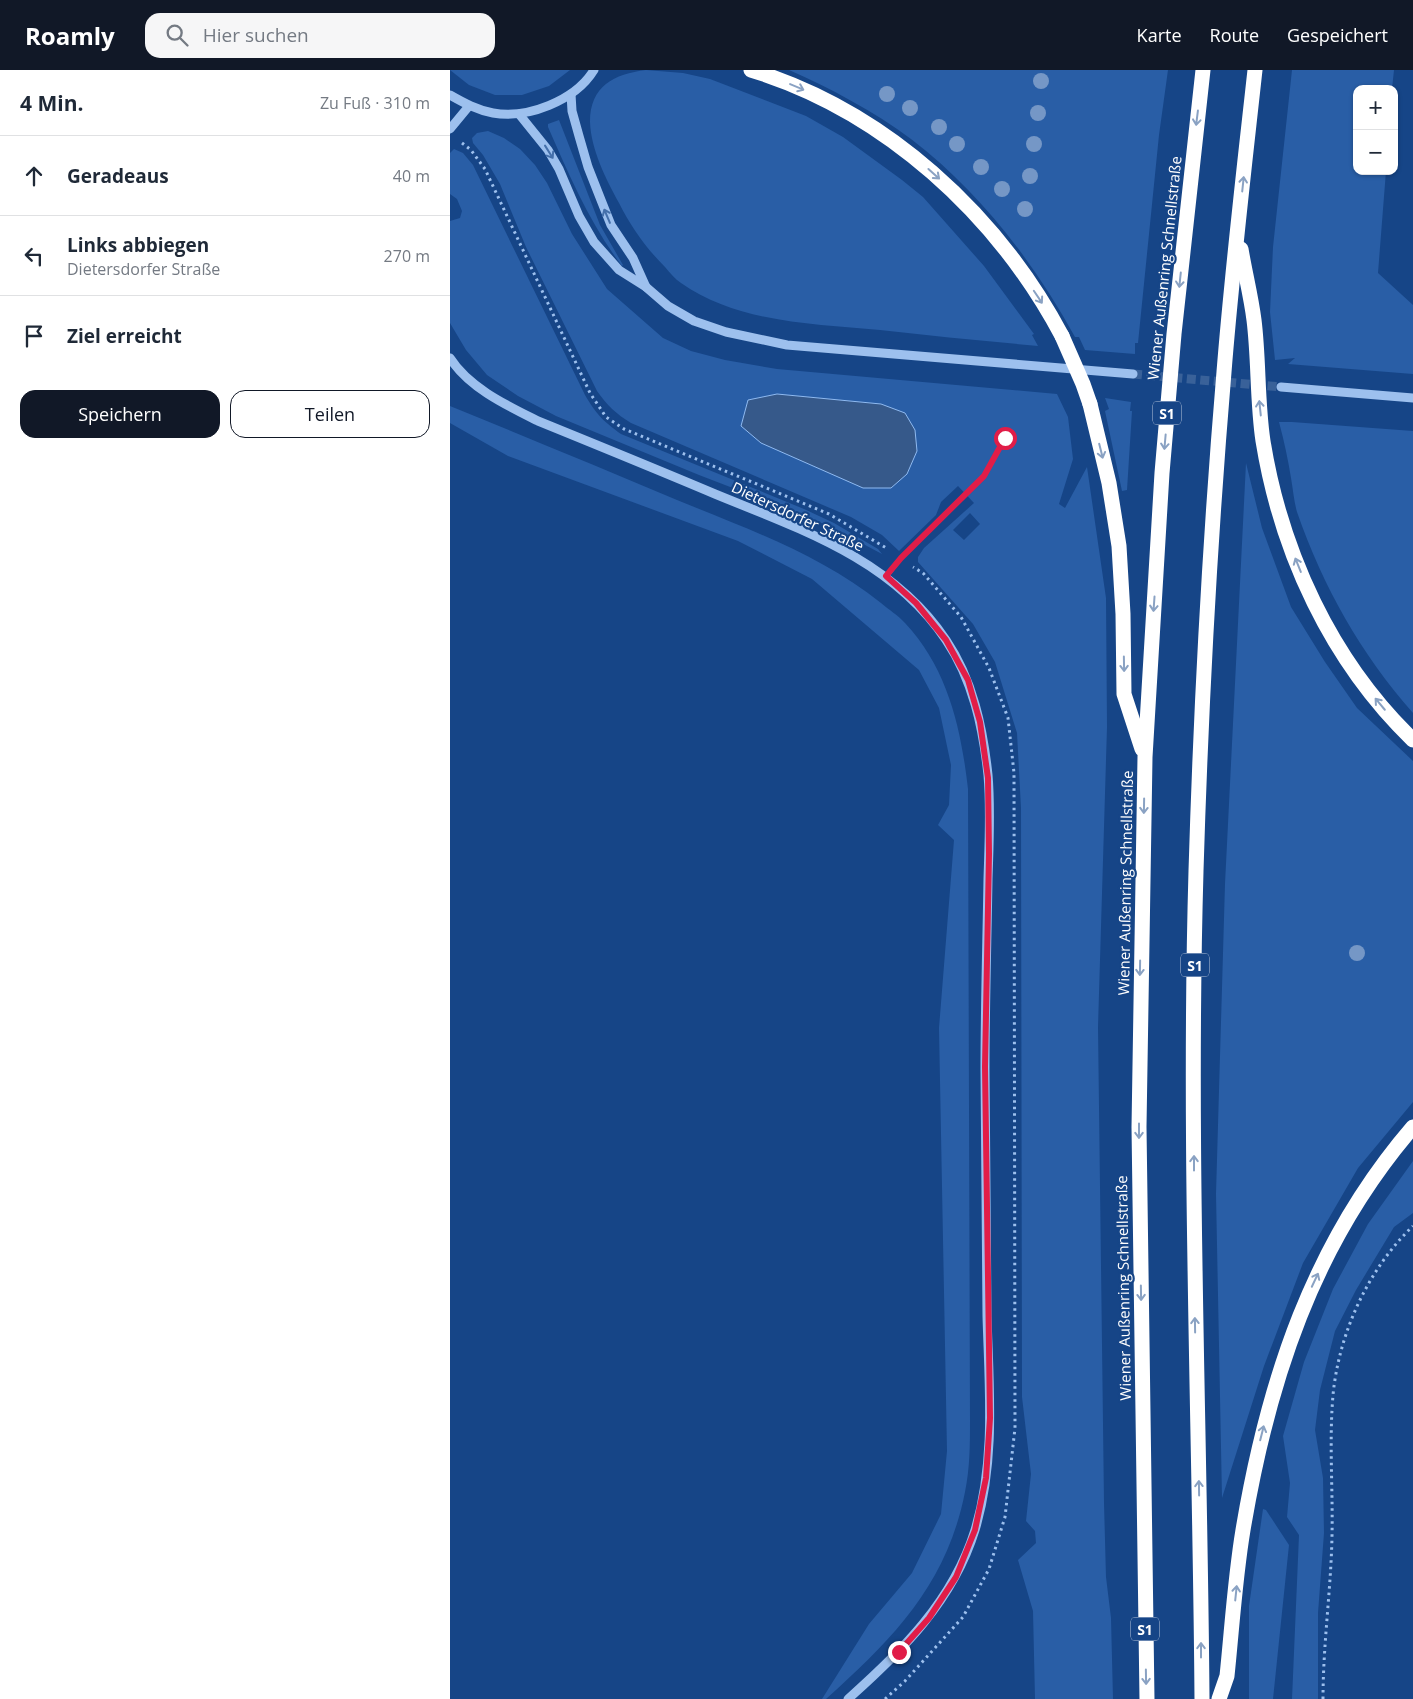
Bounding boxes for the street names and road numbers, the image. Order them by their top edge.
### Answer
street label: Wiener Außenring Schnellstraße [1142,155,1186,381]
road number: S1 [1153,402,1181,424]
street label: Dietersdorfer Straße [729,477,867,555]
street label: Wiener Außenring Schnellstraße [1113,770,1137,996]
road number: S1 [1181,954,1209,976]
street label: Wiener Außenring Schnellstraße [1111,1175,1135,1401]
road number: S1 [1131,1618,1159,1640]

